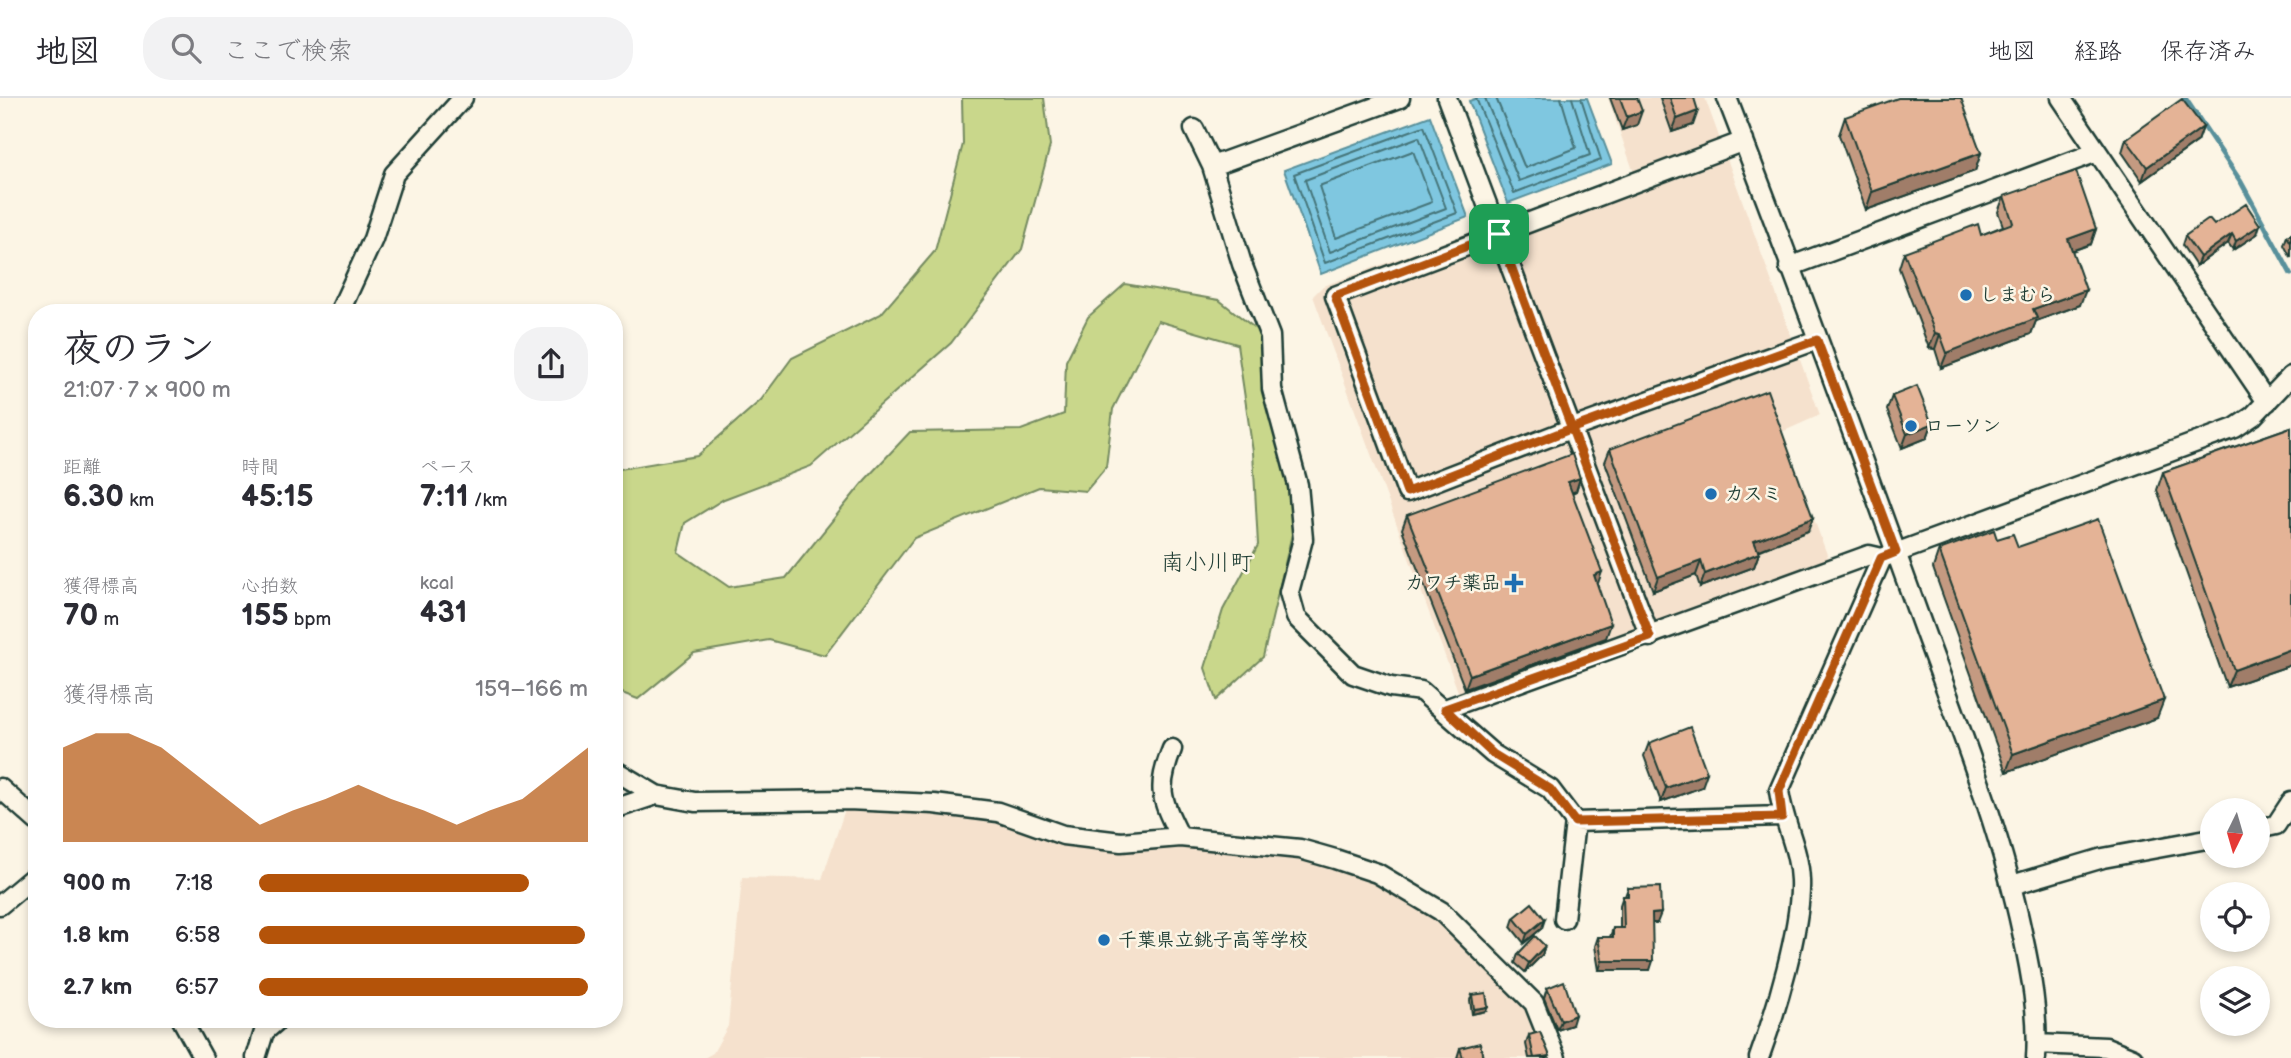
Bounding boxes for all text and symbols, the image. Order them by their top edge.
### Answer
search box [143,17,633,80]
icon: search [167,29,205,67]
text: 地図 [35,32,101,72]
text: ここで検索 [223,36,353,67]
text: 地図 [1988,37,2036,66]
text: 経路 [2074,37,2122,66]
text: 保存済み [2160,37,2256,66]
pin [1469,204,1529,264]
icon: arrive [1480,215,1518,253]
place label: しまむら [1980,284,2056,307]
marker: しまむら [1958,287,1974,303]
text: 夜のラン [63,327,215,372]
button: share [514,327,588,401]
text: 21:07 · 7 × 900 m [63,376,231,404]
place label: ローソン [1925,415,2001,438]
marker: ローソン [1903,418,1919,434]
text: 距離 [63,456,101,479]
text: 時間 [241,456,279,479]
text: ペース [420,456,476,479]
text: 6.30 [63,479,124,515]
text: 45:15 [241,479,313,515]
text: 7:11 [420,479,469,515]
place label: カスミ [1725,483,1782,506]
marker: カスミ [1703,486,1719,502]
text: km [124,489,154,512]
text: /km [469,489,507,512]
district label: 南小川町 [1161,549,1253,577]
text: kcal [420,572,454,595]
place label: カワチ薬品 [1405,572,1500,595]
text: 獲得標高 [63,575,139,598]
text: 心拍数 [241,575,298,598]
marker: カワチ薬品 [1506,575,1522,591]
text: 431 [420,595,467,631]
text: 70 [63,598,98,634]
text: 155 [241,598,289,634]
text: m [98,608,119,631]
text: bpm [289,608,331,631]
text: 159–166 m [475,675,588,703]
text: 獲得標高 [63,681,155,709]
north arrow [2200,798,2270,868]
map controls [2200,798,2270,1036]
text: 900 m [63,869,131,897]
text: 7:18 [175,869,213,897]
button: locate [2200,882,2270,952]
text: 1.8 km [63,921,129,949]
text: 6:58 [175,921,220,949]
place label: 千葉県立銚子高等学校 [1118,929,1308,952]
marker: 千葉県立銚子高等学校 [1096,932,1112,948]
button: layers [2200,966,2270,1036]
text: 2.7 km [63,973,132,1001]
text: 6:57 [175,973,218,1001]

